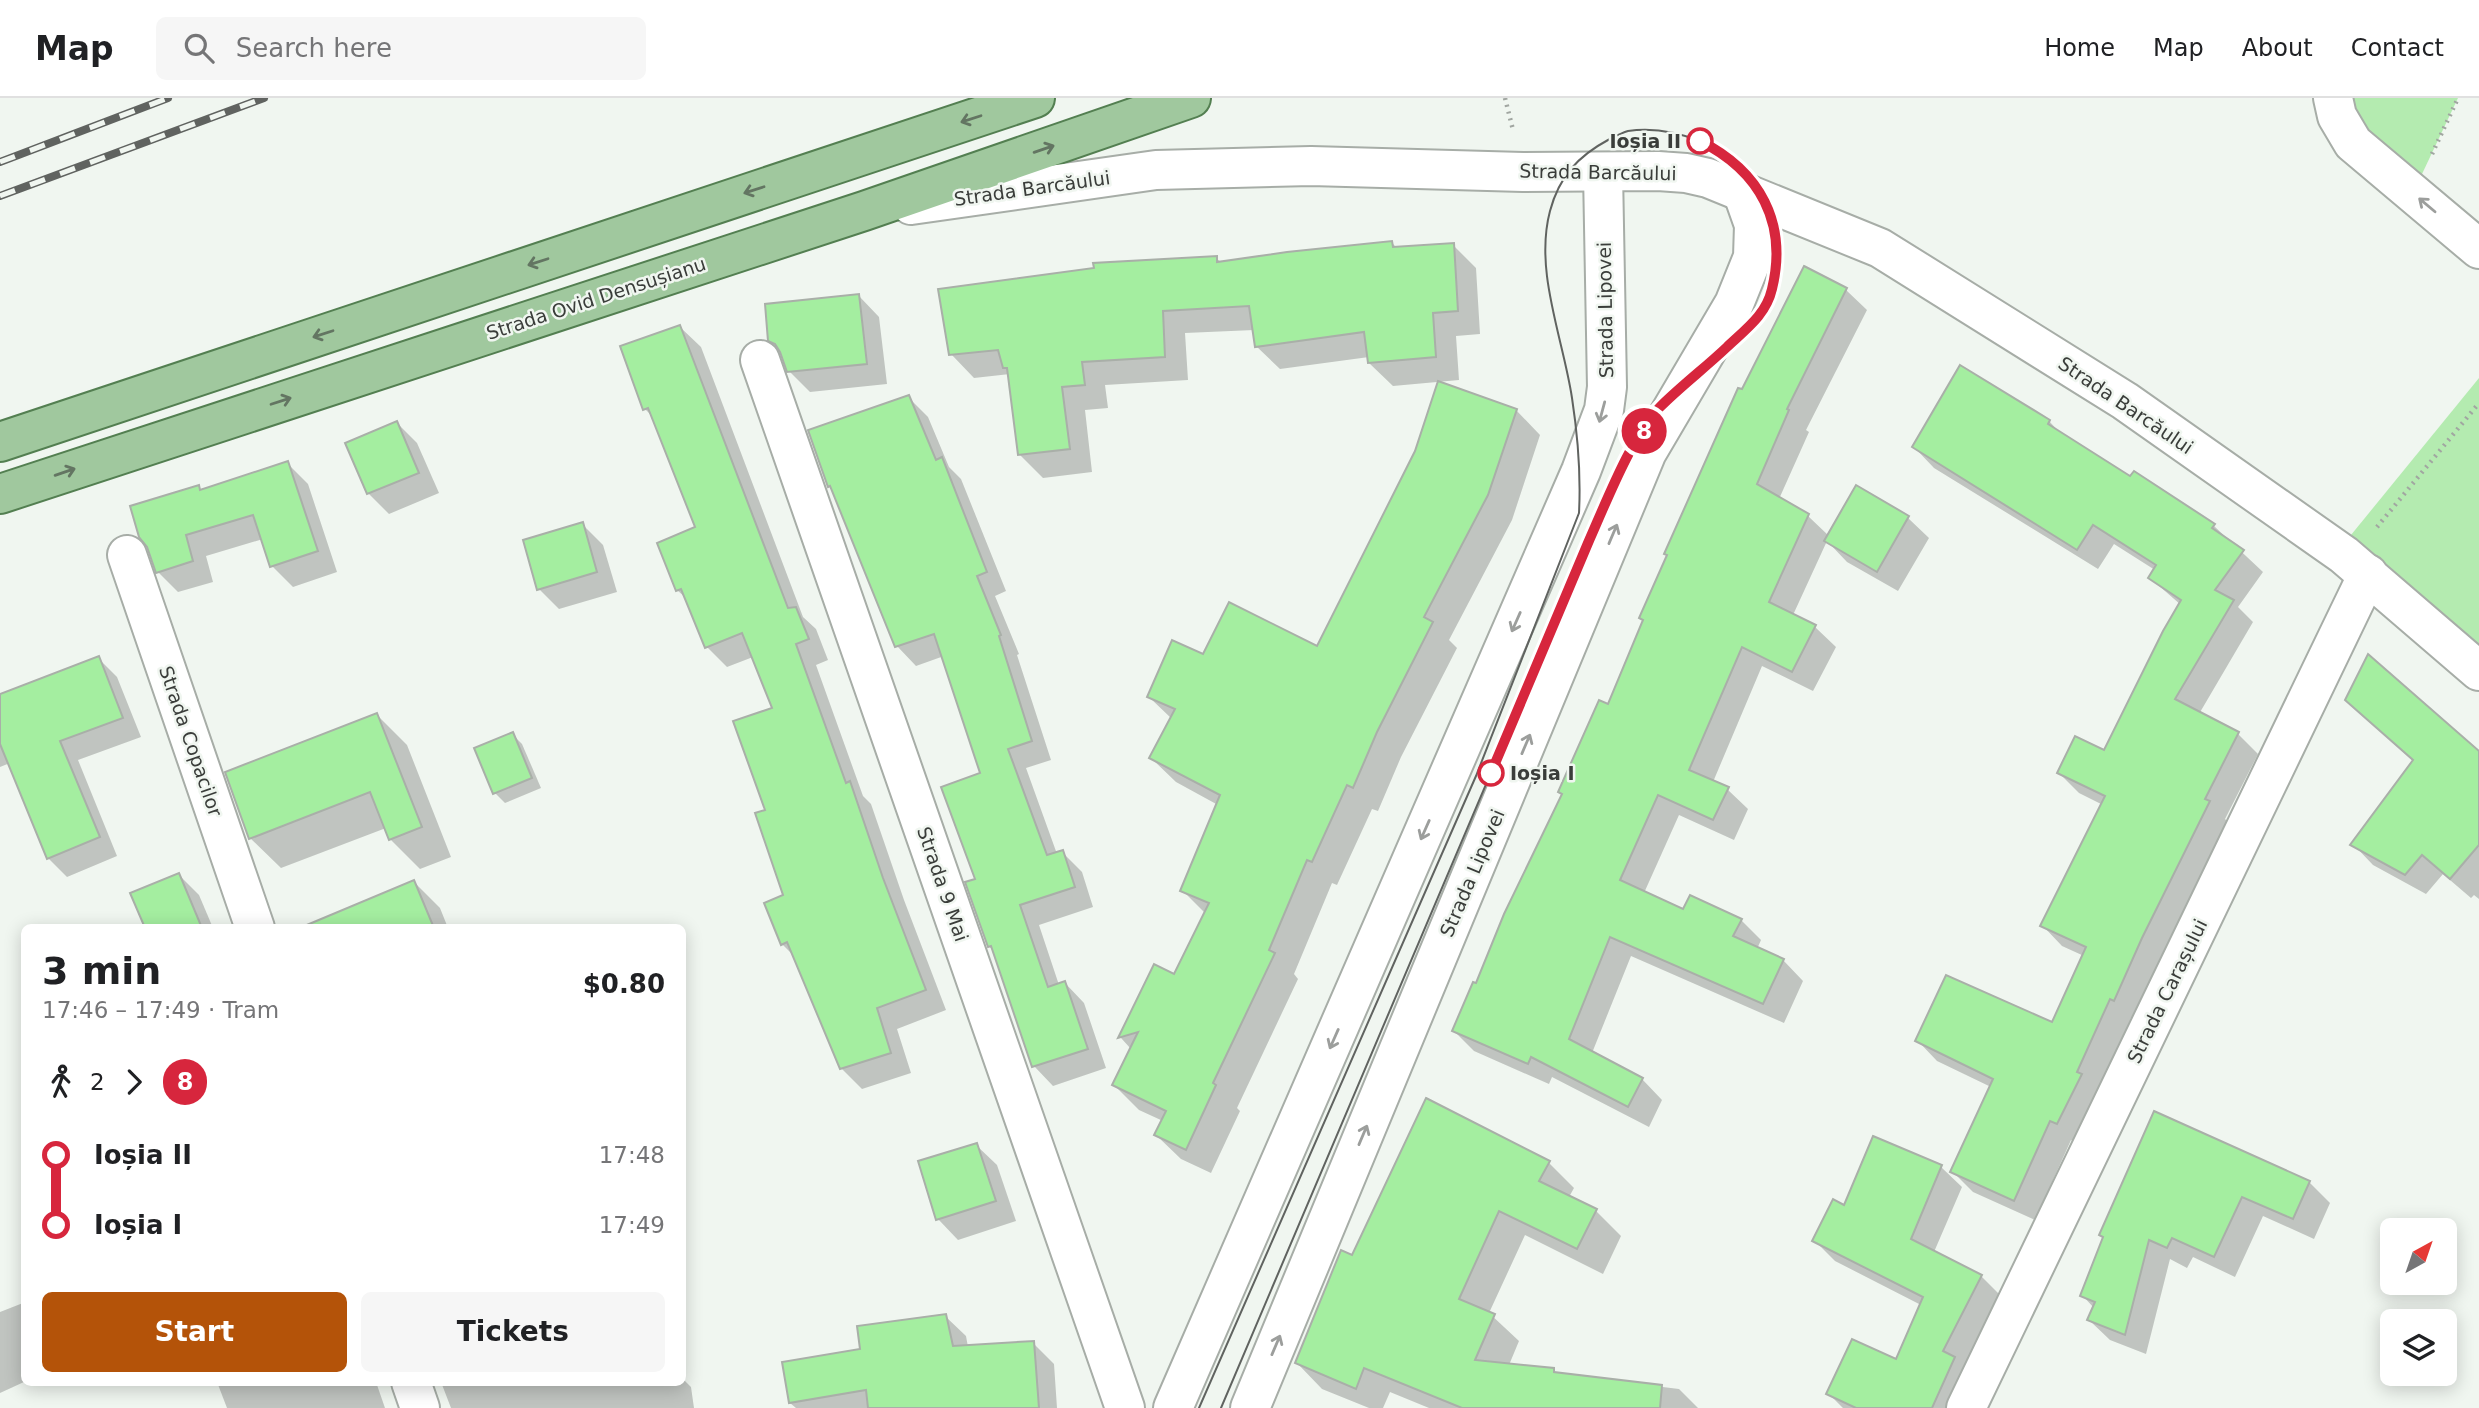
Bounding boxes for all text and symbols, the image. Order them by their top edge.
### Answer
search box [156,17,646,80]
text: Map [35,29,114,68]
icon: search [180,29,218,67]
text: Search here [236,33,392,63]
text: Home [2044,34,2115,62]
text: Map [2153,34,2204,62]
text: About [2242,34,2313,62]
text: Contact [2351,34,2444,62]
one-way arrow [960,114,982,126]
marker: Ioșia II [1687,128,1713,154]
place label: Ioșia II [1609,130,1681,152]
one-way arrow [1033,142,1055,155]
street label: Strada Barcăului [1519,160,1677,184]
street label: Strada Barcăului [952,166,1112,210]
one-way arrow [744,185,766,198]
one-way arrow [2418,197,2436,213]
street label: Strada Lipovei [1593,242,1617,378]
street label: Strada Ovid Densușianu [483,252,709,345]
one-way arrow [528,257,550,269]
one-way arrow [312,329,334,341]
street label: Strada Barcăului [2055,352,2197,458]
one-way arrow [269,394,291,406]
one-way arrow [1595,400,1608,422]
line badge: 8 [1621,408,1667,454]
text: 8 [1636,417,1652,445]
one-way arrow [53,465,75,477]
one-way arrow [1607,523,1620,545]
one-way arrow [1509,611,1522,632]
street label: Strada Copacilor [155,663,227,819]
one-way arrow [1520,734,1533,755]
marker: Ioșia I [1478,760,1504,786]
place label: Ioșia I [1510,762,1574,784]
street label: Strada Lipovei [1435,806,1509,940]
one-way arrow [1418,819,1431,841]
street label: Strada 9 Mai [913,824,973,944]
street label: Strada Carașului [2123,915,2212,1067]
text: 3 min [42,949,161,993]
text: $0.80 [583,969,665,999]
text: 17:46 – 17:49 · Tram [42,997,279,1023]
one-way arrow [1327,1028,1340,1049]
icon: walk [42,1063,80,1101]
icon: forward [115,1063,153,1101]
text: 8 [177,1068,193,1096]
text: 2 [90,1069,105,1095]
one-way arrow [1357,1125,1370,1146]
text: Ioșia II [94,1140,192,1170]
text: 17:48 [599,1142,665,1168]
text: Ioșia I [94,1210,182,1240]
text: 17:49 [599,1212,665,1238]
north arrow [2380,1218,2457,1295]
map controls [2380,1218,2457,1386]
button: Start [42,1292,347,1372]
button: Tickets [361,1292,665,1372]
button: layers [2380,1309,2457,1386]
one-way arrow [1270,1335,1283,1356]

